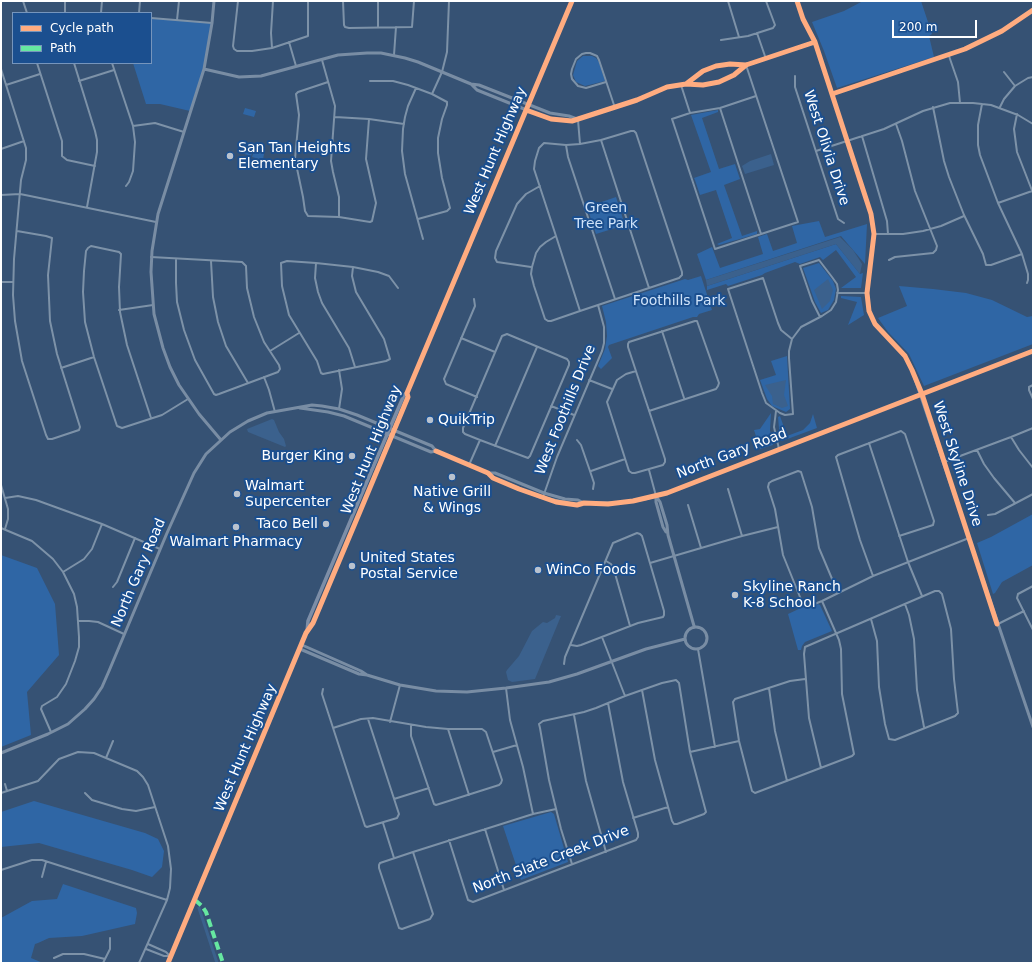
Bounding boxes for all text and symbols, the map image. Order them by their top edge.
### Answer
legend [12,12,152,64]
scale bar [894,12,979,38]
text: 200 m [899,20,937,34]
text: Cycle path [50,21,114,35]
text: Path [50,41,76,55]
street label: West Hunt Highway [461,84,531,218]
street label: West Olivia Drive [799,88,853,208]
place label: San Tan Heights Elementary [238,140,350,172]
marker: San Tan Heights Elementary [225,151,235,161]
park label: Green Tree Park [574,200,638,232]
park label: Foothills Park [633,293,725,309]
street label: West Foothills Drive [532,343,600,477]
street label: West Hunt Highway [338,383,406,517]
street label: West Skyline Drive [929,399,985,529]
place label: QuikTrip [438,412,495,428]
marker: QuikTrip [425,415,435,425]
street label: North Gary Road [675,425,789,483]
place label: Burger King [261,448,344,464]
marker: Burger King [347,451,357,461]
marker: Native Grill & Wings [447,472,457,482]
place label: Walmart Supercenter [245,478,331,510]
place label: Native Grill & Wings [413,484,491,516]
marker: Walmart Supercenter [232,489,242,499]
street label: North Gary Road [108,516,170,630]
place label: Taco Bell [256,516,318,532]
marker: Taco Bell [321,519,331,529]
marker: Walmart Pharmacy [231,522,241,532]
place label: Walmart Pharmacy [170,534,302,550]
place label: United States Postal Service [360,550,458,582]
marker: United States Postal Service [347,561,357,571]
place label: WinCo Foods [546,562,636,578]
marker: WinCo Foods [533,565,543,575]
place label: Skyline Ranch K-8 School [743,579,841,612]
marker: Skyline Ranch K-8 School [730,590,740,600]
street label: West Hunt Highway [211,681,281,815]
street label: North Slate Creek Drive [471,822,631,898]

